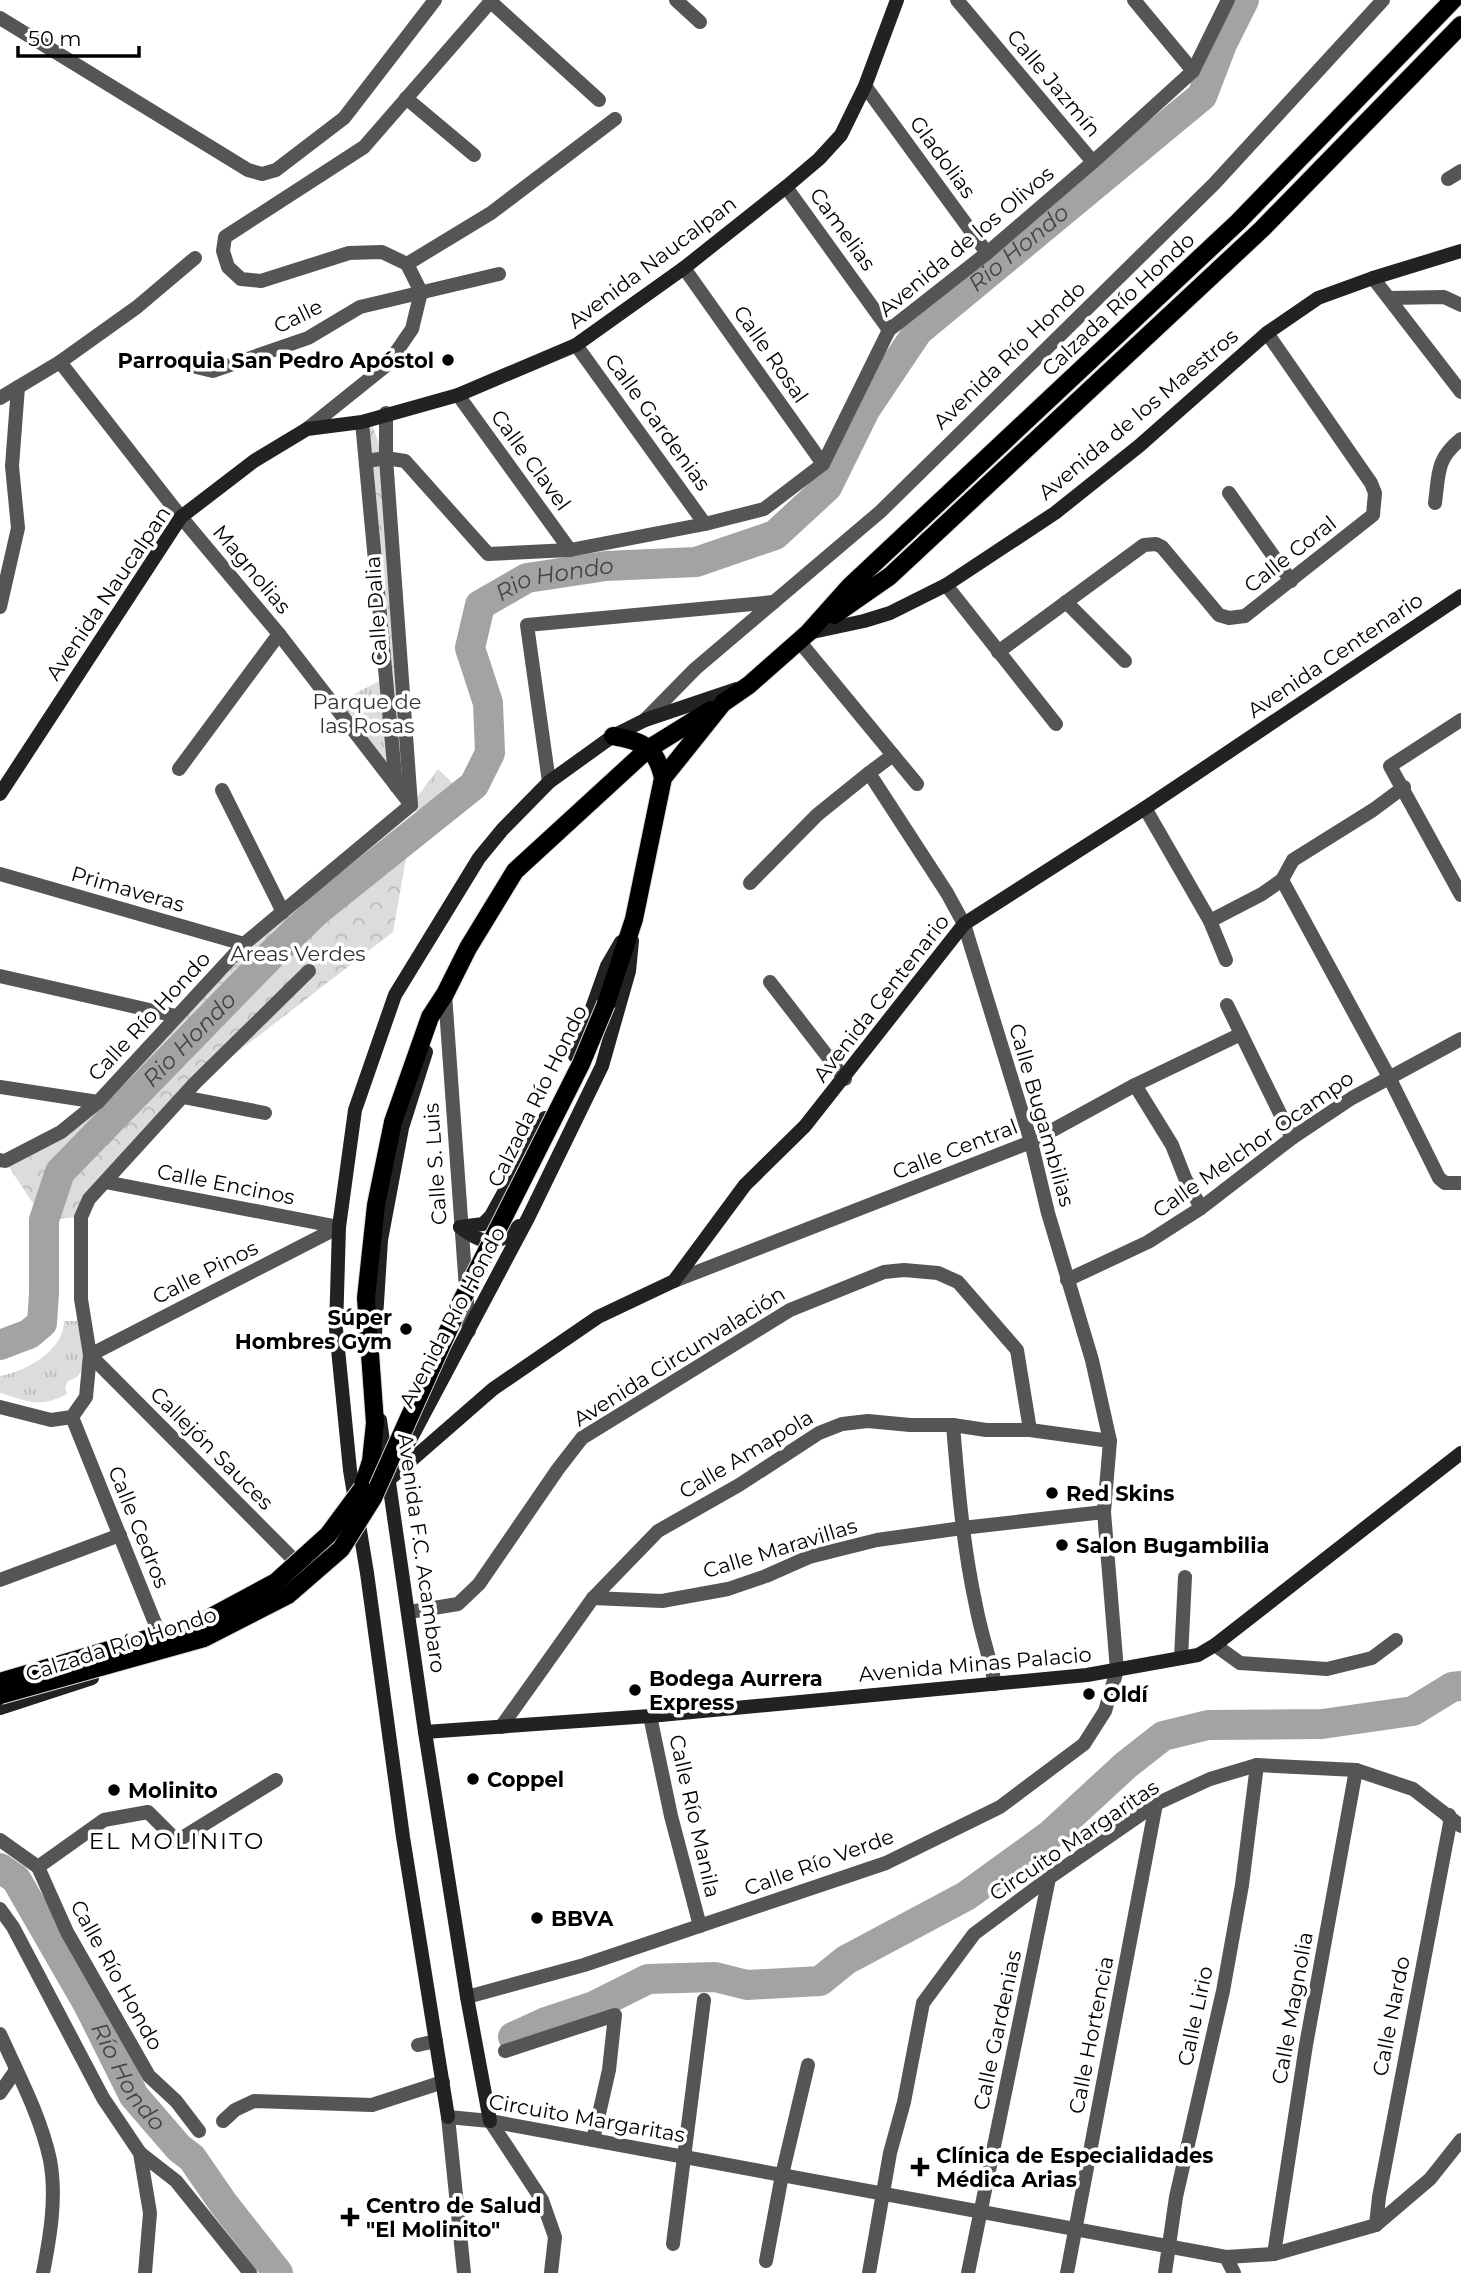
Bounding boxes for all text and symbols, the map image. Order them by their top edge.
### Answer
scale bar [18,14,138,58]
street label: Calle Jazmín [1002,24,1106,142]
text: 50 m [28,26,82,51]
street label: Gladolias [905,111,981,203]
street label: Avenida de los Olivos [873,161,1059,321]
street label: Camelias [805,183,881,275]
street label: Avenida Naucalpan [563,191,741,333]
water label: Rio Hondo [963,198,1074,298]
street label: Calzada Río Hondo [1037,227,1199,381]
street label: Avenida Río Hondo [928,276,1090,434]
street label: Calle [270,294,326,338]
street label: Calle Rosal [728,300,814,408]
street label: Avenida de los Maestros [1033,323,1243,505]
place label: Parroquia San Pedro Apóstol [118,348,434,373]
street label: Calle Gardenias [600,349,716,495]
marker: Parroquia San Pedro Apóstol [440,352,456,368]
street label: Calle Clavel [486,405,576,515]
street label: Avenida Naucalpan [40,501,176,685]
street label: Calle Coral [1239,510,1341,598]
street label: Magnolias [208,520,296,618]
water label: Rio Hondo [490,552,614,607]
street label: Calle Dalia [360,555,392,667]
street label: Avenida Centenario [1243,587,1427,723]
park label: Parque de las Rosas [313,689,421,738]
street label: Primaveras [68,861,188,917]
street label: Avenida Centenario [808,909,954,1087]
park label: Areas Verdes [230,941,366,966]
street label: Calle Río Hondo [83,946,215,1086]
water label: Rio Hondo [137,986,242,1093]
street label: Calzada Río Hondo [482,1001,592,1191]
street label: Calle Bugambilias [1004,1021,1080,1209]
street label: Calle Melchor Ocampo [1148,1065,1358,1223]
street label: Calle S. Luis [418,1102,452,1226]
street label: Calle Central [889,1114,1021,1184]
street label: Calle Encinos [155,1158,297,1210]
street label: Avenida Río Hondo [394,1222,510,1412]
street label: Calle Pinos [148,1235,262,1309]
street label: Avenida Circunvalación [569,1281,789,1431]
place label: Súper Hombres Gym [235,1305,392,1354]
marker: Súper Hombres Gym [398,1321,414,1337]
street label: Callejón Sauces [145,1381,279,1515]
street label: Calle Amapola [675,1404,817,1504]
street label: Avenida F.C. Acambaro [393,1432,451,1674]
street label: Calle Cedros [103,1462,175,1592]
place label: Red Skins [1066,1481,1174,1506]
marker: Red Skins [1044,1485,1060,1501]
street label: Calle Maravillas [700,1513,860,1583]
place label: Salon Bugambilia [1076,1533,1269,1558]
marker: Salon Bugambilia [1054,1537,1070,1553]
street label: Calzada Río Hondo [22,1601,220,1687]
street label: Avenida Minas Palacio [857,1641,1093,1687]
place label: Bodega Aurrera Express [649,1666,823,1715]
marker: Bodega Aurrera Express [627,1682,643,1698]
place label: Oldí [1103,1682,1150,1707]
marker: Oldí [1081,1686,1097,1702]
street label: Calle Río Manila [664,1732,726,1900]
place label: Coppel [487,1767,564,1792]
marker: Coppel [465,1771,481,1787]
street label: Circuito Margaritas [985,1774,1163,1906]
place label: Molinito [128,1778,218,1803]
marker: Molinito [106,1782,122,1798]
street label: Calle Río Verde [741,1823,897,1901]
district label: EL MOLINITO [89,1827,265,1855]
street label: Calle Río Hondo [65,1895,169,2055]
place label: BBVA [551,1906,614,1931]
marker: BBVA [529,1910,545,1926]
street label: Calle Magnolia [1266,1930,1318,2086]
street label: Calle Gardenias [968,1948,1026,2112]
street label: Calle Hortencia [1063,1954,1119,2116]
street label: Calle Nardo [1367,1954,1415,2078]
street label: Calle Lirio [1172,1964,1218,2068]
water label: Río Hondo [85,2018,172,2137]
street label: Circuito Margaritas [487,2088,687,2148]
place label: Clínica de Especialidades Médica Arias [936,2143,1213,2192]
marker: Clínica de Especialidades Médica Arias [910,2157,930,2177]
place label: Centro de Salud "El Molinito" [366,2193,542,2242]
marker: Centro de Salud "El Molinito" [340,2207,360,2227]

